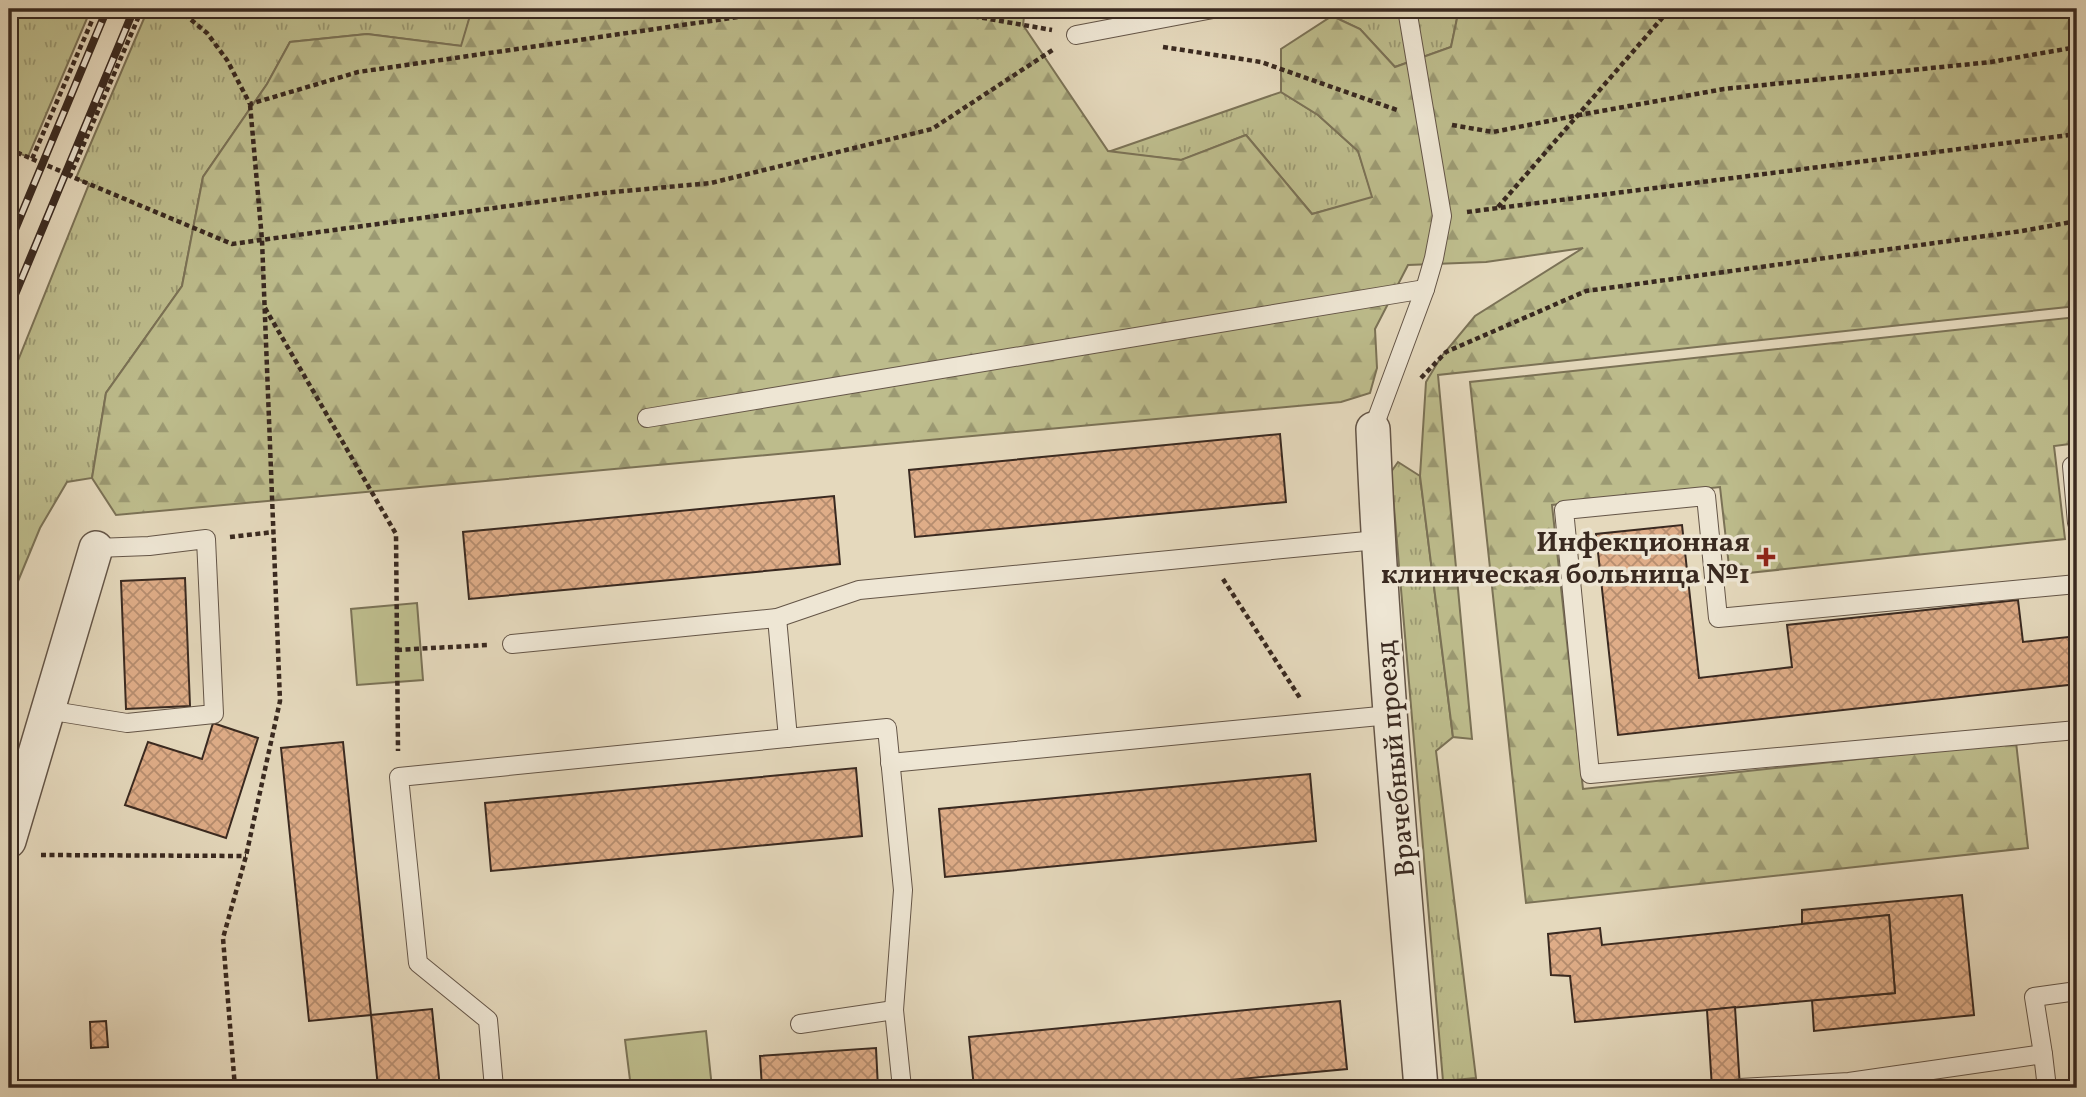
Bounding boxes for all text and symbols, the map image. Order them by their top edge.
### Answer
place label: Инфекционная клиническая больница №1 [1381,524,1750,595]
marker: Инфекционная клиническая больница №1 [1756,547,1776,567]
street label: Врачебный проезд [1367,639,1426,879]

